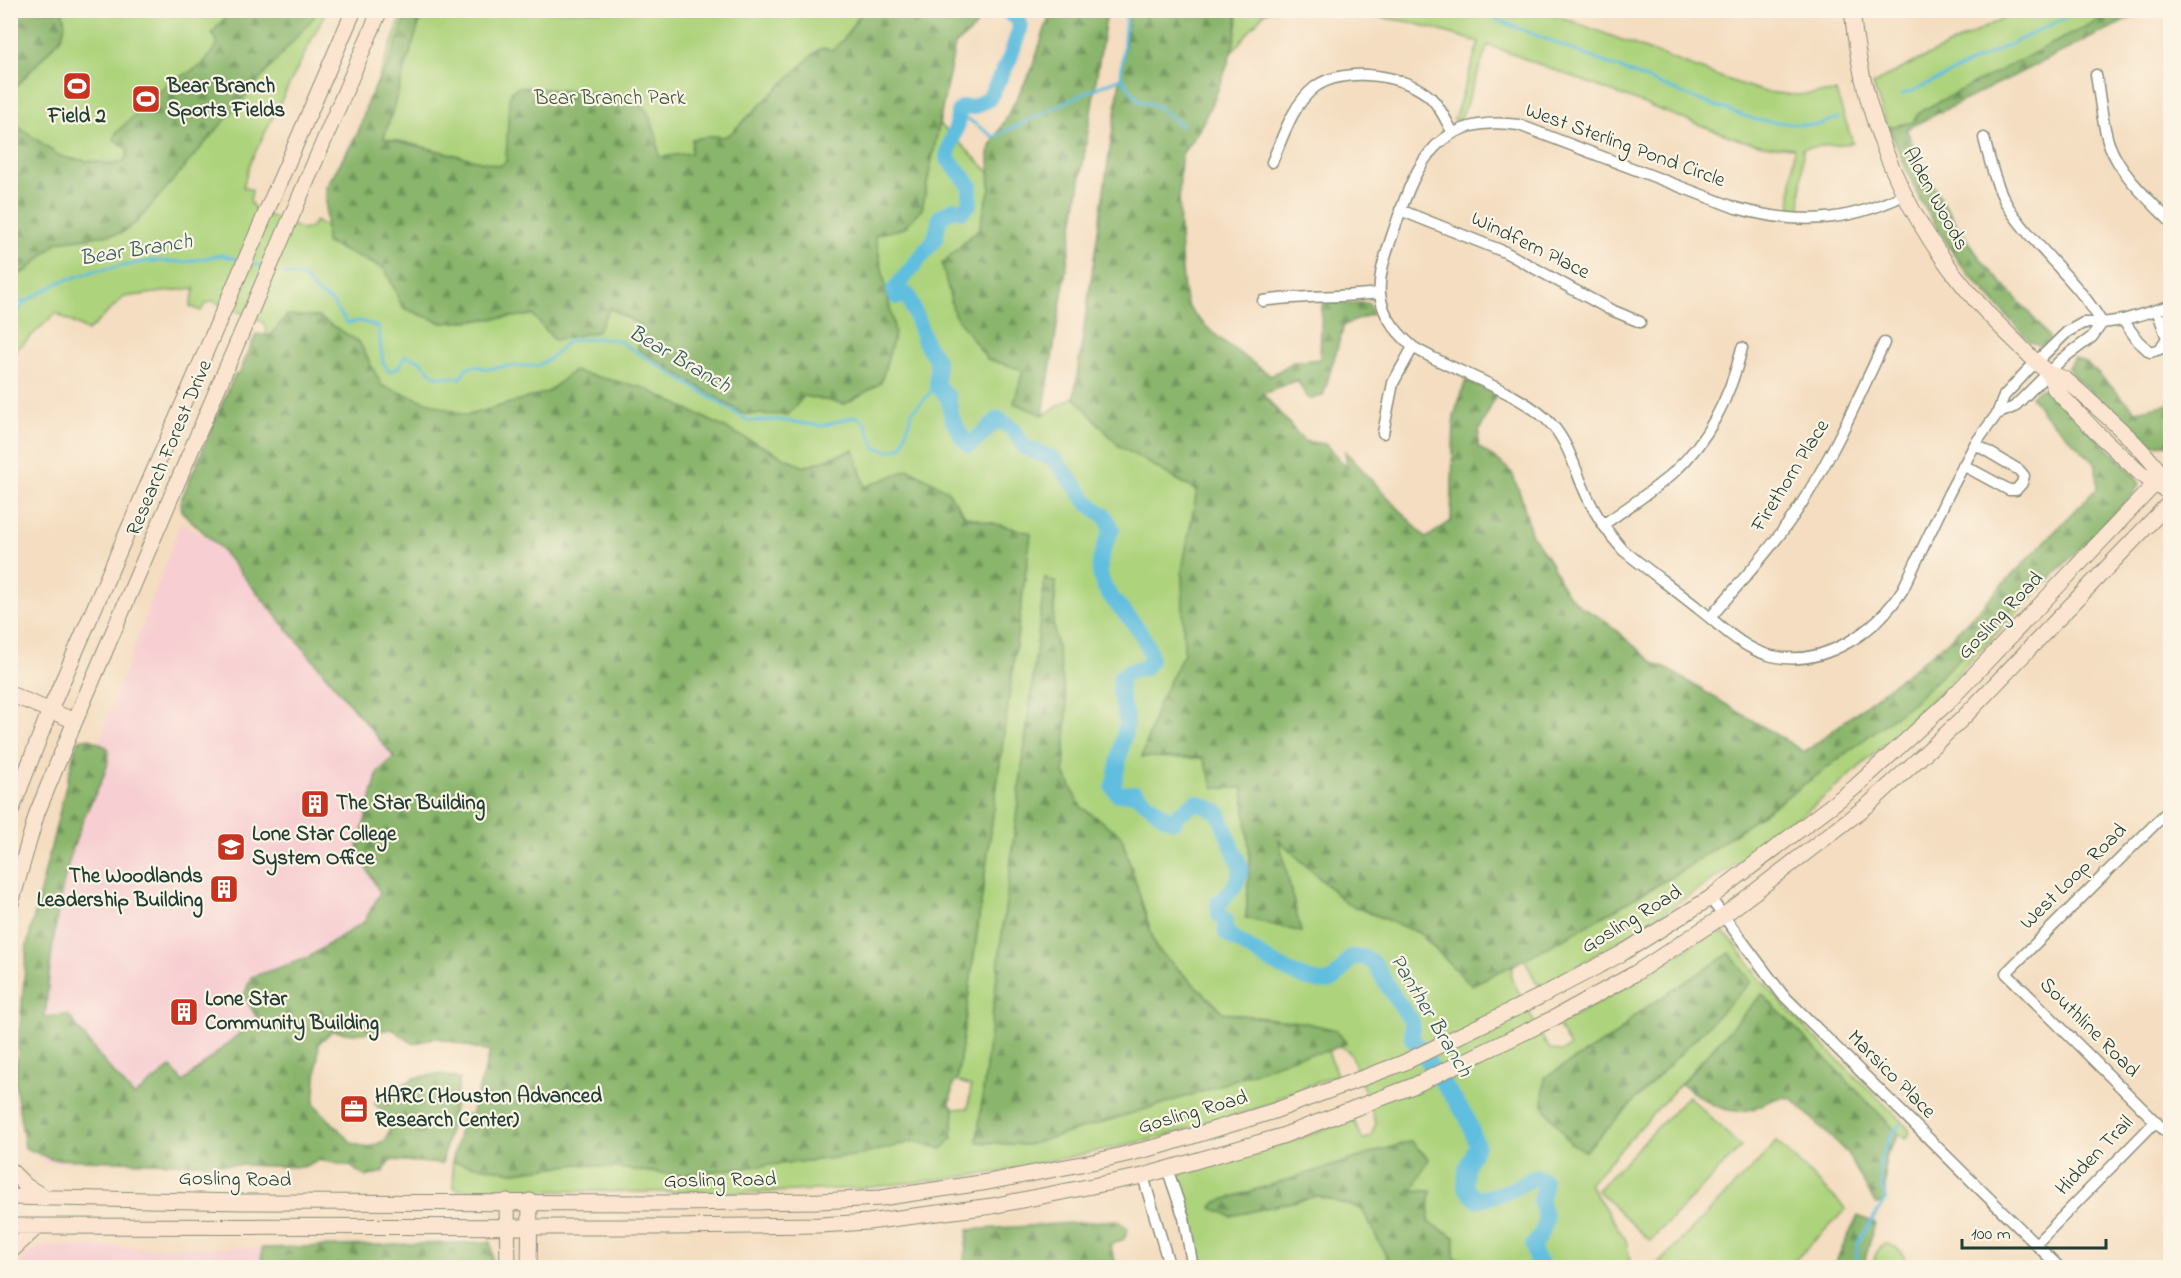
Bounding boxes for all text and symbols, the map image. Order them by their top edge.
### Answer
sports icon: Field 2 [61,70,93,102]
place label: Bear Branch Sports Fields [166,72,285,126]
sports icon: Bear Branch Sports Fields [130,83,162,115]
park label: Bear Branch Park [533,84,687,114]
street label: West Sterling Pond Circle [1520,96,1730,198]
place label: Field 2 [47,102,106,132]
street label: Alden Woods [1894,142,1976,256]
street label: Windfern Place [1465,204,1595,288]
water label: Bear Branch [77,226,195,276]
water label: Bear Branch [622,318,737,402]
street label: Research Forest Drive [119,355,221,541]
street label: Firethorn Place [1744,413,1838,539]
street label: Gosling Road [1951,565,2053,668]
building icon: The Star Building [299,788,331,820]
place label: The Star Building [336,789,485,821]
street label: West Loop Road [2014,817,2134,937]
place label: Lone Star College System Office [252,820,397,876]
school or university icon: Lone Star College System Office [215,831,247,863]
place label: The Woodlands Leadership Building [37,862,203,918]
building icon: The Woodlands Leadership Building [208,873,240,905]
street label: Gosling Road [1576,878,1689,964]
water label: Panther Branch [1381,948,1480,1084]
street label: Southline Road [2032,971,2146,1085]
place label: Lone Star Community Building [205,985,379,1041]
building icon: Lone Star Community Building [168,996,200,1028]
street label: Marsico Place [1840,1024,1943,1127]
place label: HARC (Houston Advanced Research Center) [375,1082,602,1136]
street label: Gosling Road [1135,1083,1252,1145]
office icon: HARC (Houston Advanced Research Center) [338,1093,370,1125]
street label: Hidden Trail [2049,1109,2141,1203]
street label: Gosling Road [178,1164,292,1198]
street label: Gosling Road [663,1165,777,1199]
scale bar [1962,1212,2106,1250]
text: 100 m [1971,1222,2011,1248]

